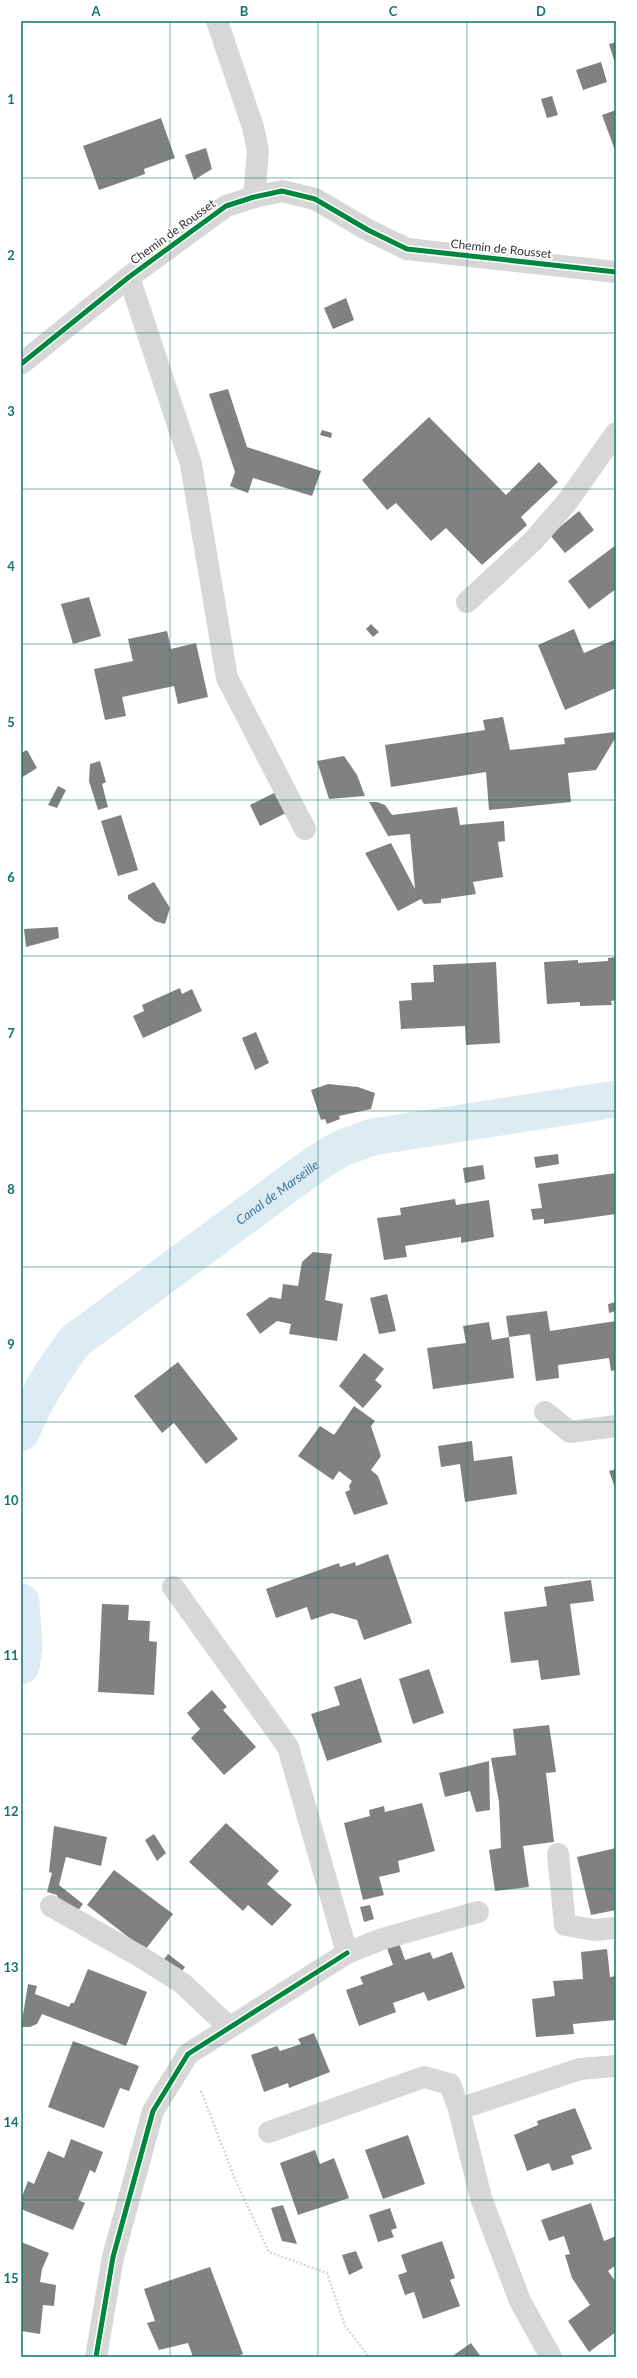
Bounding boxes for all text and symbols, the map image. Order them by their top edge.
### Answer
text: A [90,3,101,19]
text: B [240,3,249,19]
text: C [389,3,398,19]
text: D [536,3,546,19]
text: 1 [7,91,15,107]
street label: Chemin de Rousset [127,195,219,267]
street label: Chemin de Rousset [450,236,553,261]
text: 2 [7,247,15,263]
text: 3 [7,403,15,419]
text: 4 [7,558,15,574]
text: 5 [7,714,15,730]
text: 6 [7,869,15,885]
text: 7 [7,1025,15,1041]
water label: Canal de Marseille [233,1156,321,1228]
text: 8 [7,1181,15,1197]
text: 9 [7,1336,15,1352]
text: 10 [3,1492,19,1508]
text: 11 [3,1647,19,1663]
text: 12 [3,1803,19,1819]
text: 13 [3,1959,19,1975]
text: 14 [3,2114,19,2130]
text: 15 [3,2270,19,2286]

